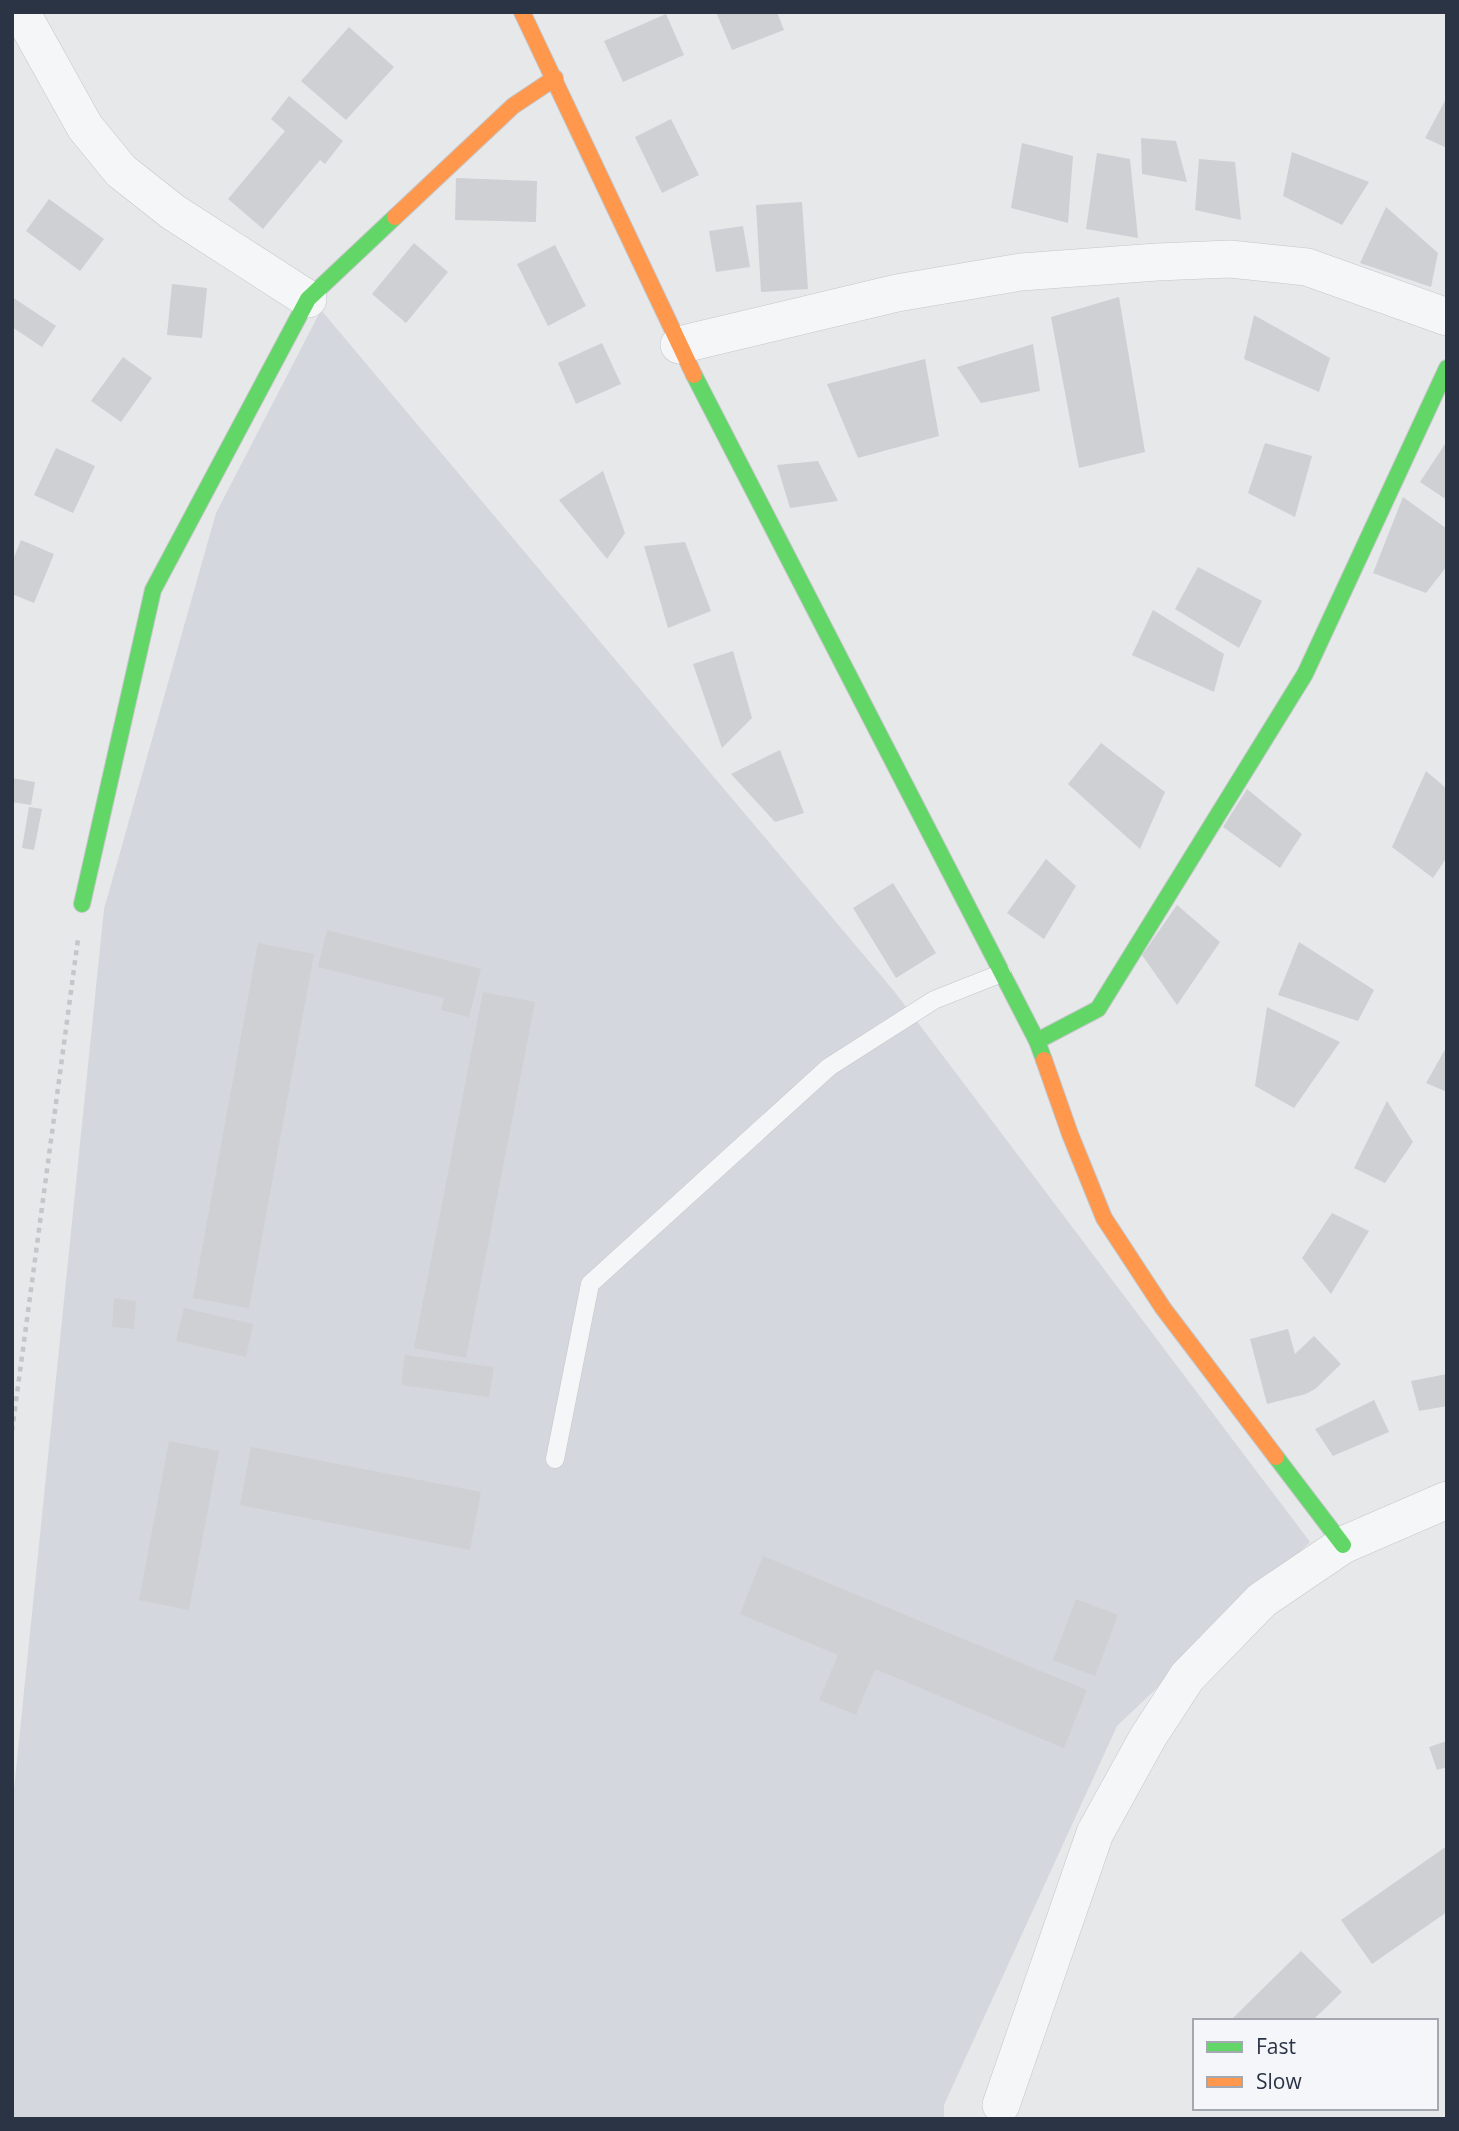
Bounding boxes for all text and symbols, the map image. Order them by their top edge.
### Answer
legend [1193,2019,1438,2110]
text: Fast [1256,2032,1296,2060]
text: Slow [1256,2067,1302,2095]

